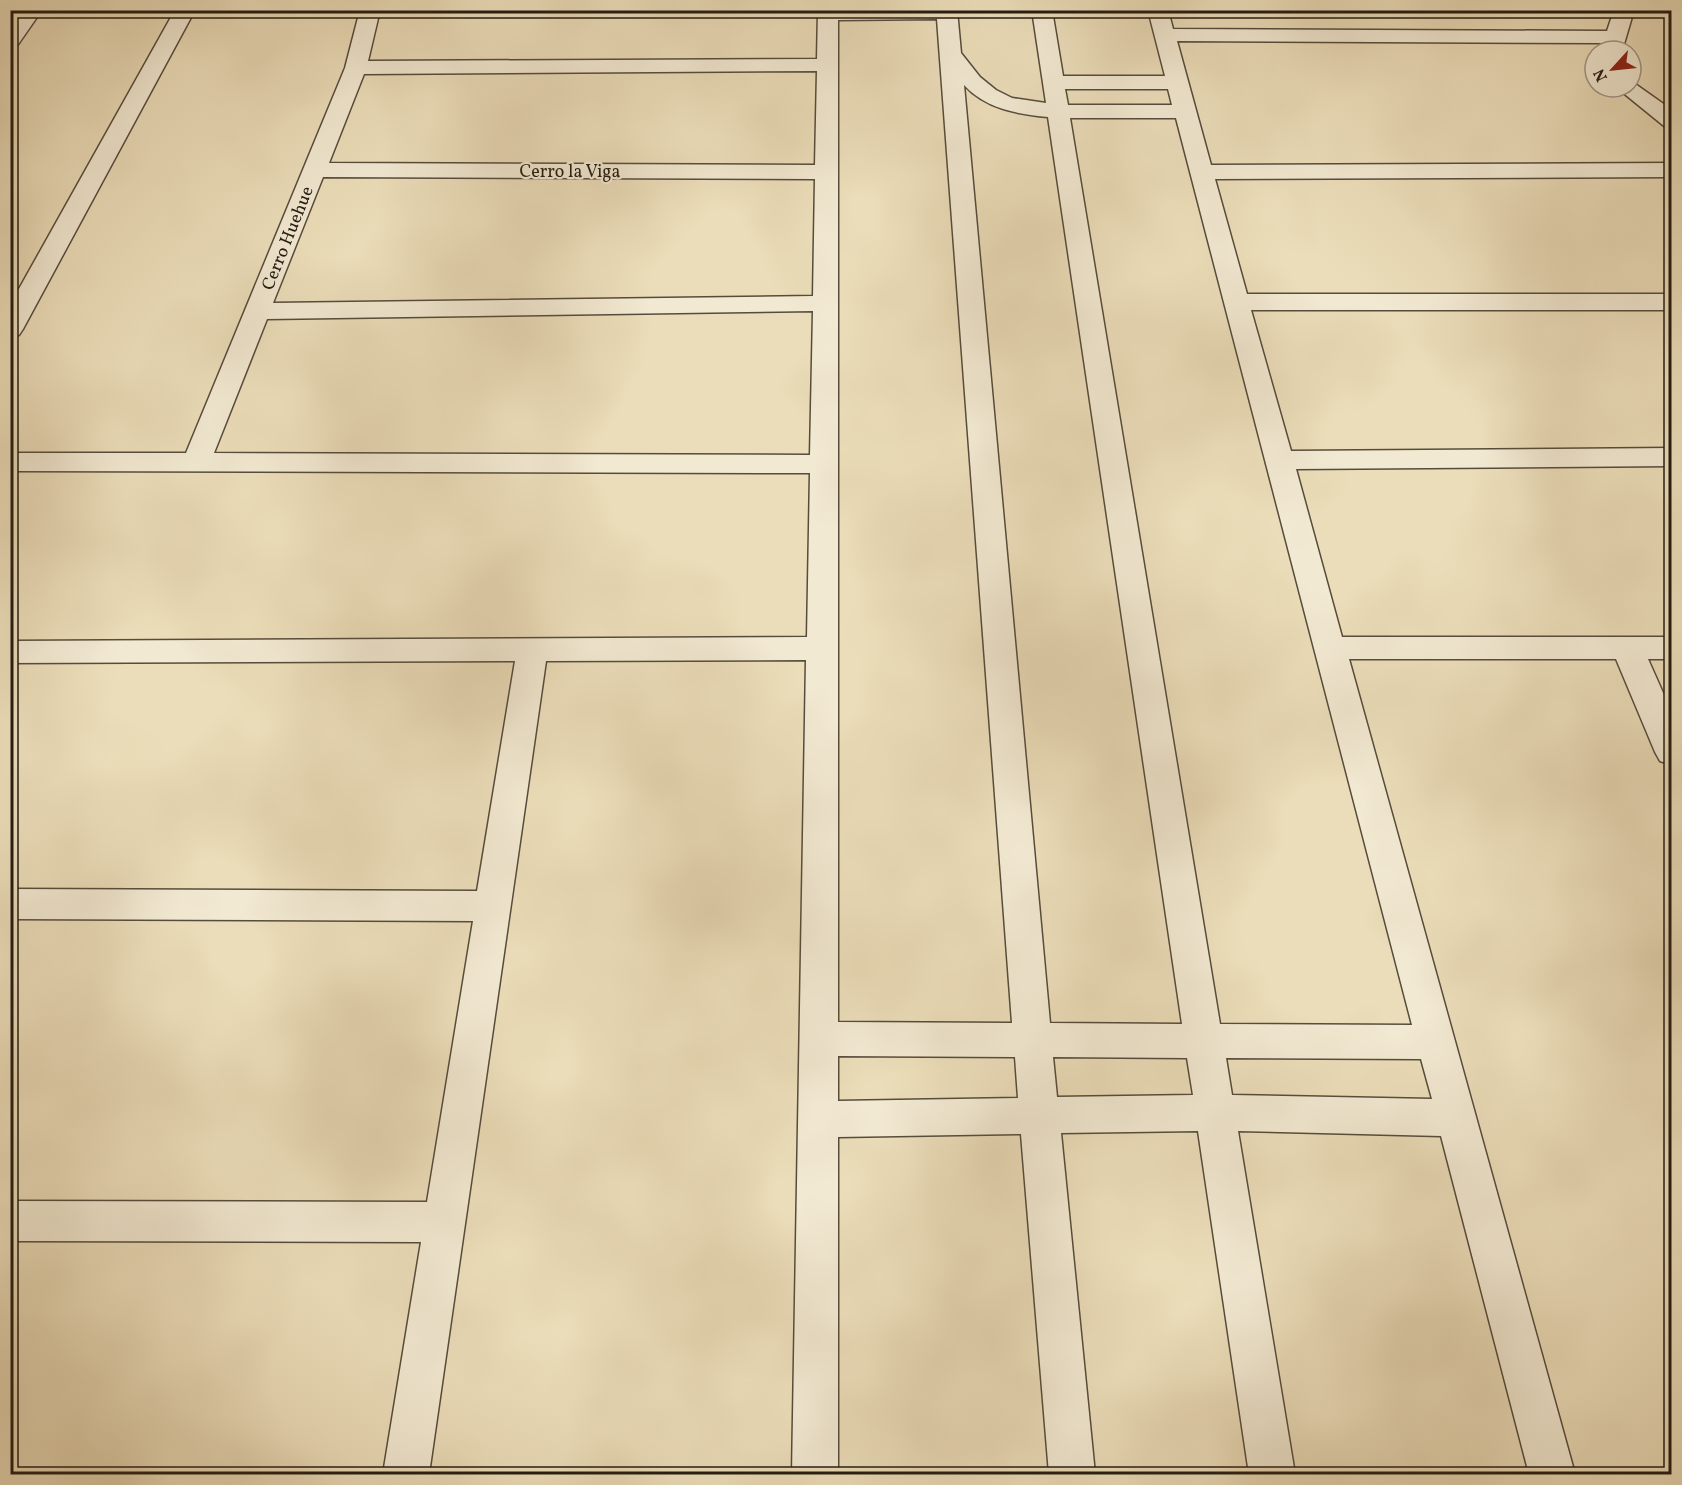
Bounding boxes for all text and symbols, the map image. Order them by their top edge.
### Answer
north arrow [1583,39,1643,99]
text: N [1589,64,1614,85]
street label: Cerro la Viga [520,160,621,185]
street label: Cerro Huehue [256,183,321,294]

